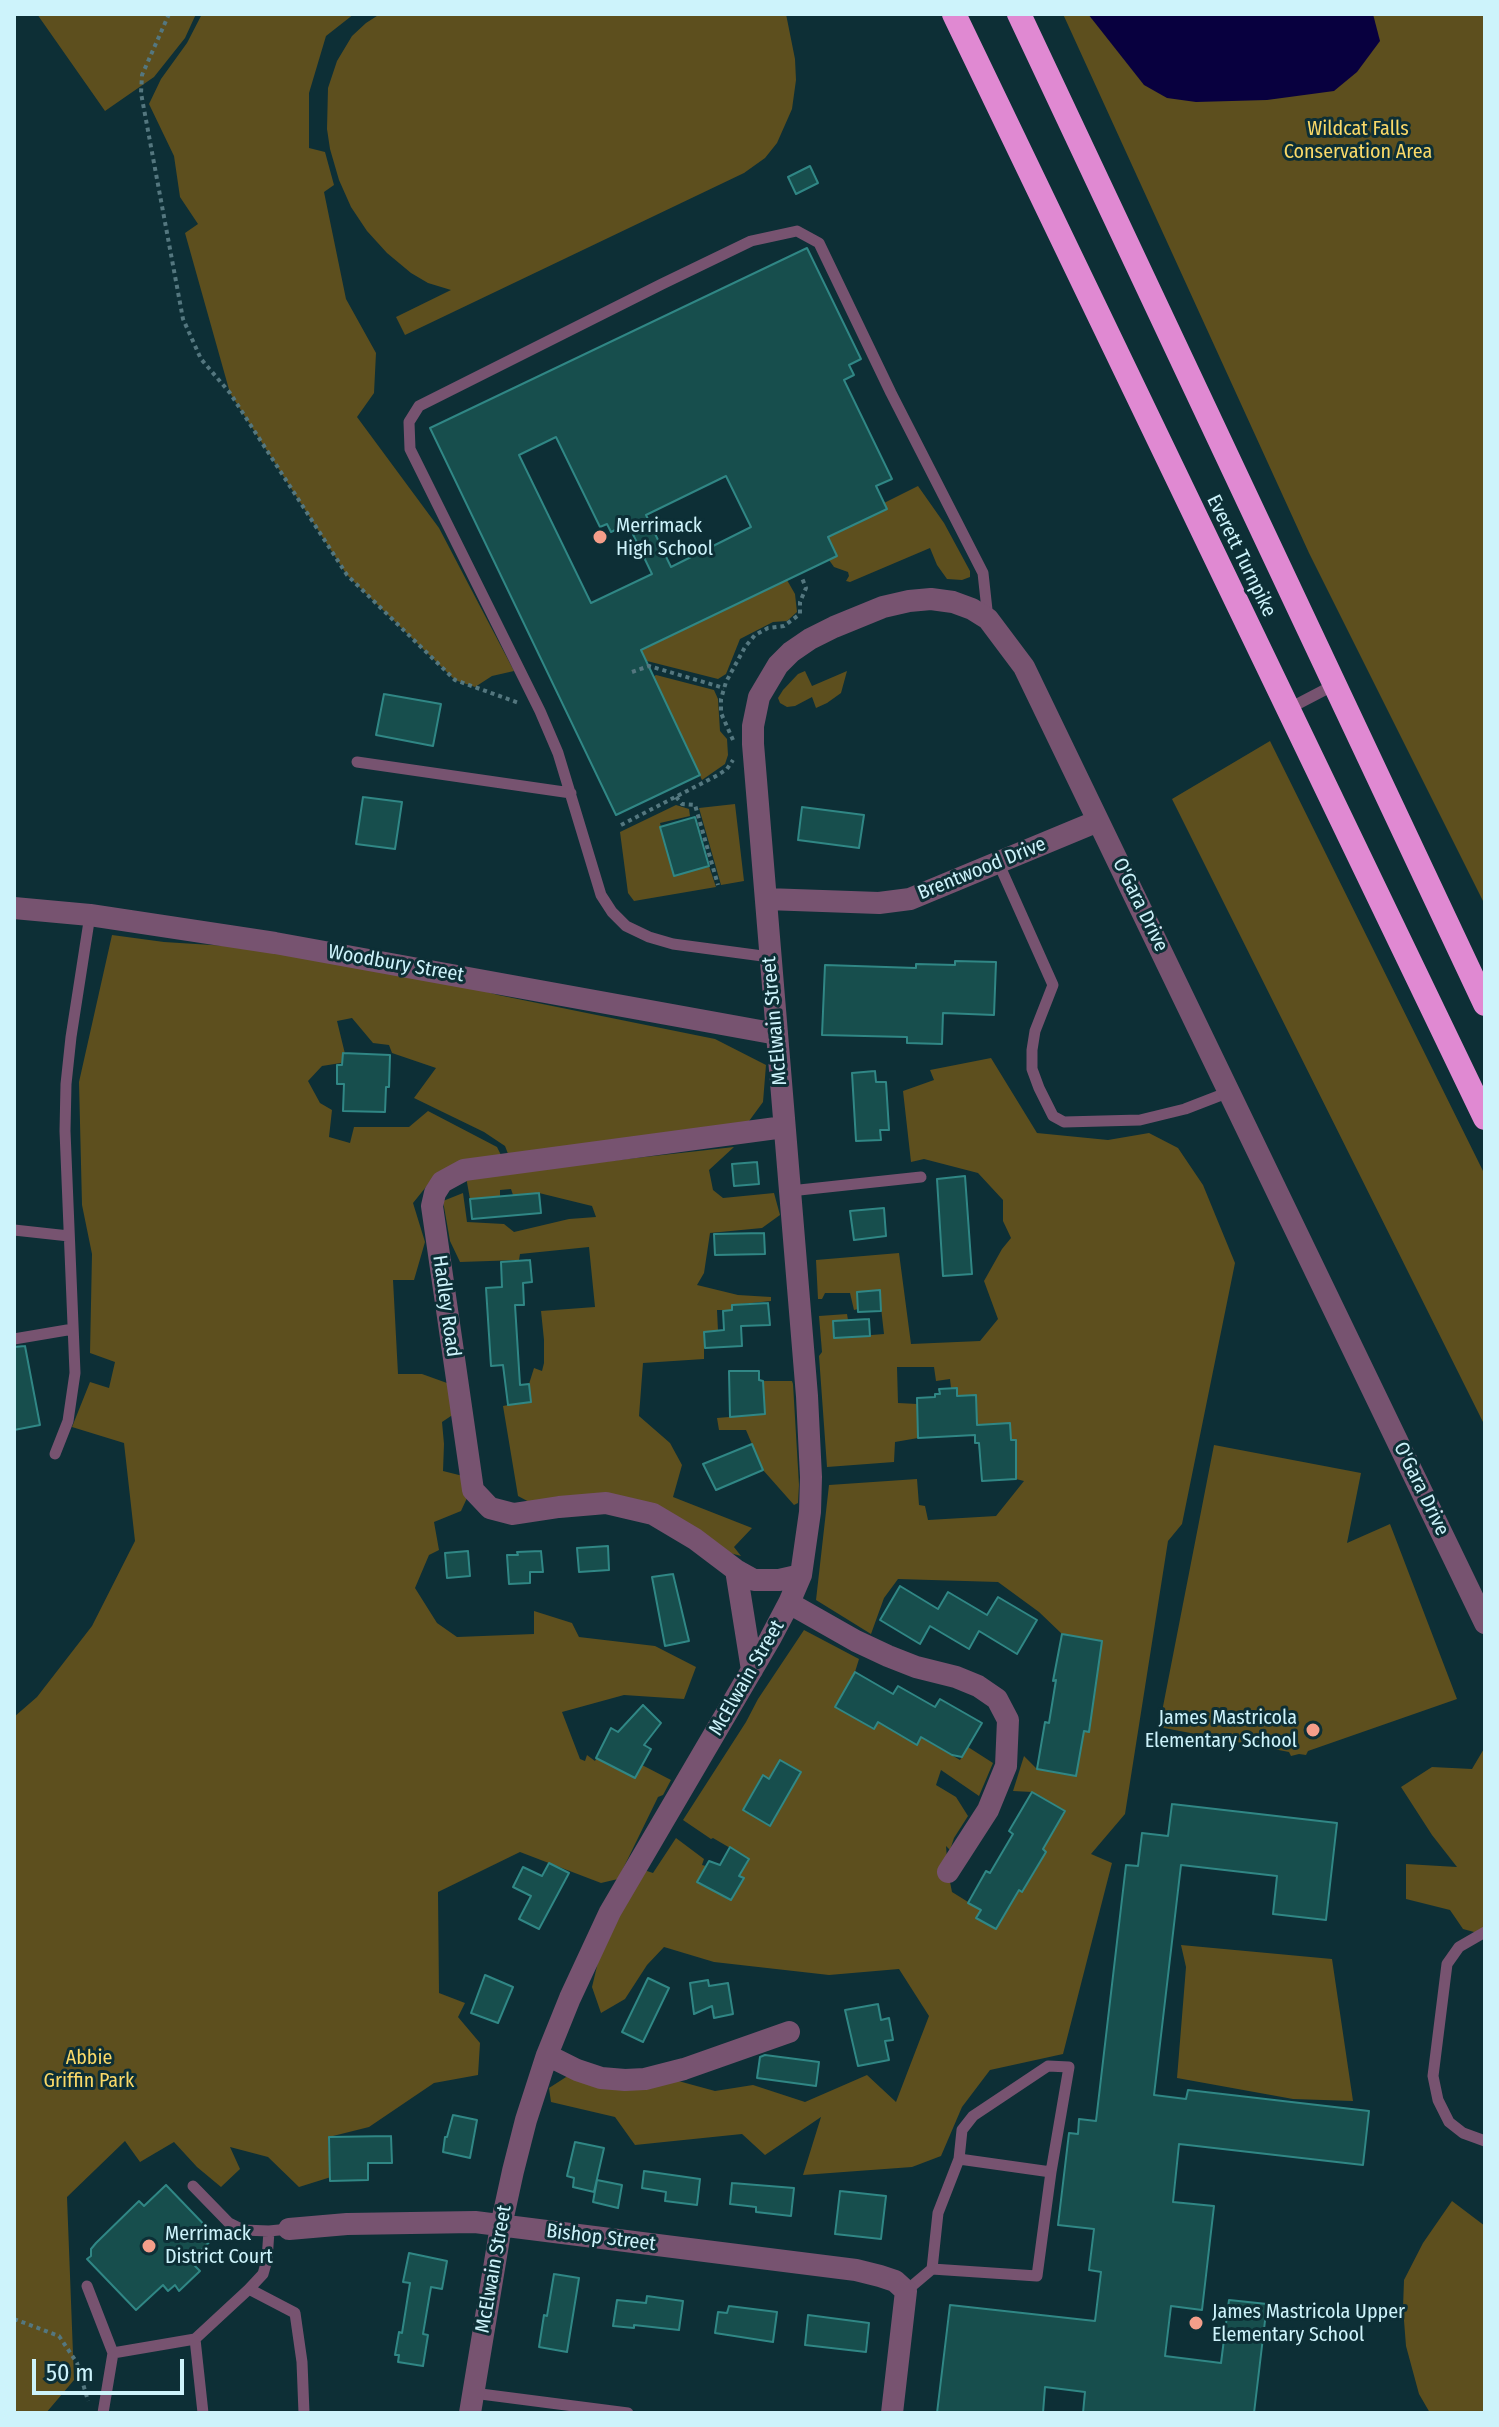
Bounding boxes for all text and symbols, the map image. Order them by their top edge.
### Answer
park label: Wildcat Falls Conservation Area [1284,117,1432,164]
street label: Everett Turnpike [1201,491,1281,621]
place label: Merrimack High School [616,514,713,561]
marker: Merrimack High School [591,528,609,546]
street label: Brentwood Drive [914,832,1050,906]
street label: O'Gara Drive [1107,854,1173,956]
street label: Woodbury Street [326,940,466,988]
street label: McElwain Street [757,956,793,1086]
street label: Hadley Road [427,1253,465,1359]
street label: O'Gara Drive [1388,1438,1454,1540]
street label: McElwain Street [704,1616,790,1740]
place label: James Mastricola Elementary School [1145,1706,1297,1753]
marker: James Mastricola Elementary School [1304,1721,1322,1739]
park label: Abbie Griffin Park [44,2046,134,2093]
street label: McElwain Street [471,2203,517,2335]
street label: Bishop Street [545,2219,657,2257]
place label: Merrimack District Court [165,2222,273,2269]
marker: Merrimack District Court [140,2237,158,2255]
place label: James Mastricola Upper Elementary School [1212,2300,1405,2347]
marker: James Mastricola Upper Elementary School [1187,2314,1205,2332]
scale bar [36,2343,188,2393]
text: 50 m [46,2359,94,2387]

